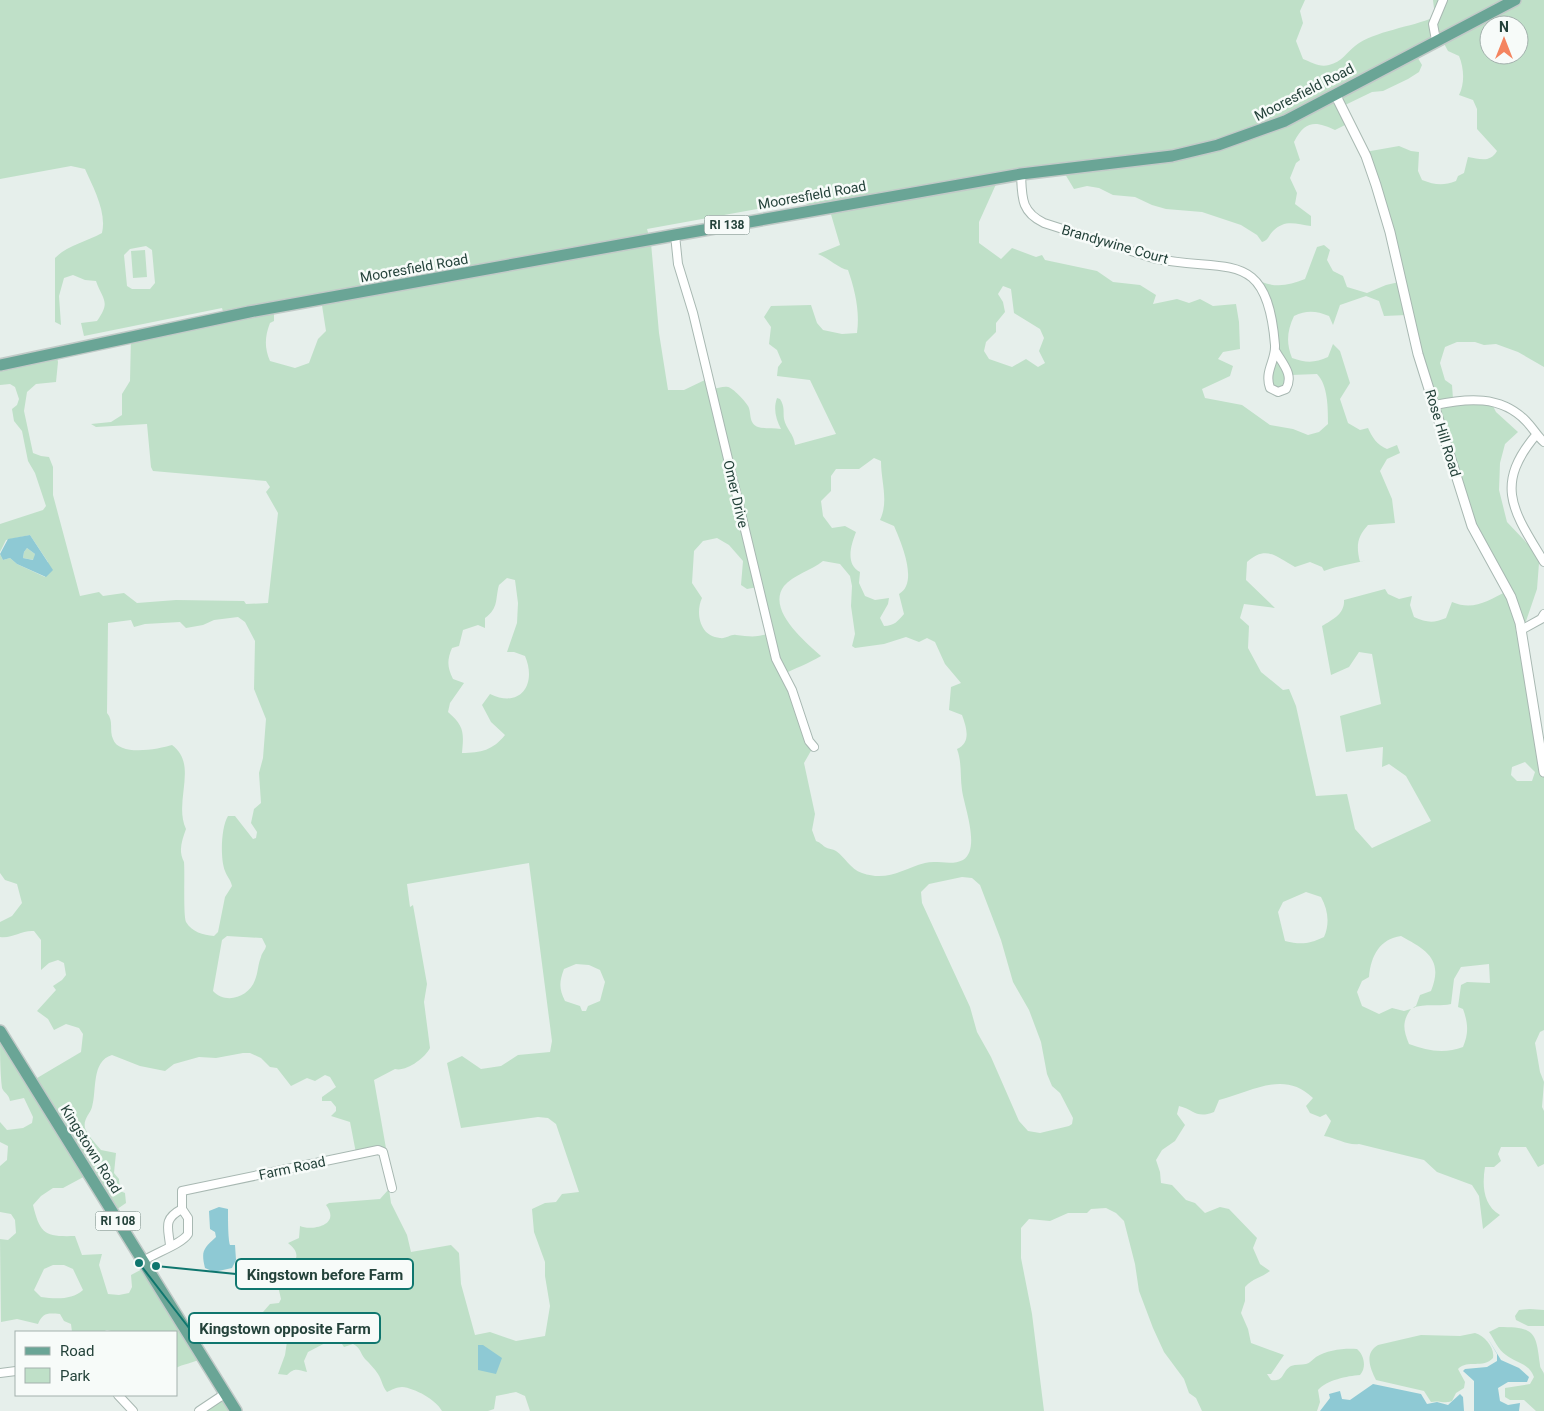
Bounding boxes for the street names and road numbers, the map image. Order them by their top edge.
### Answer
street label: Mooresfield Road [1252,60,1356,124]
street label: Mooresfield Road [757,178,867,212]
road number: RI 138 [704,216,750,234]
street label: Brandywine Court [1060,221,1171,267]
street label: Mooresfield Road [359,251,469,285]
street label: Rose Hill Road [1422,387,1464,479]
street label: Omer Drive [720,459,752,529]
street label: Kingstown Road [57,1102,125,1196]
street label: Farm Road [257,1153,327,1183]
road number: RI 108 [96,1212,140,1230]

